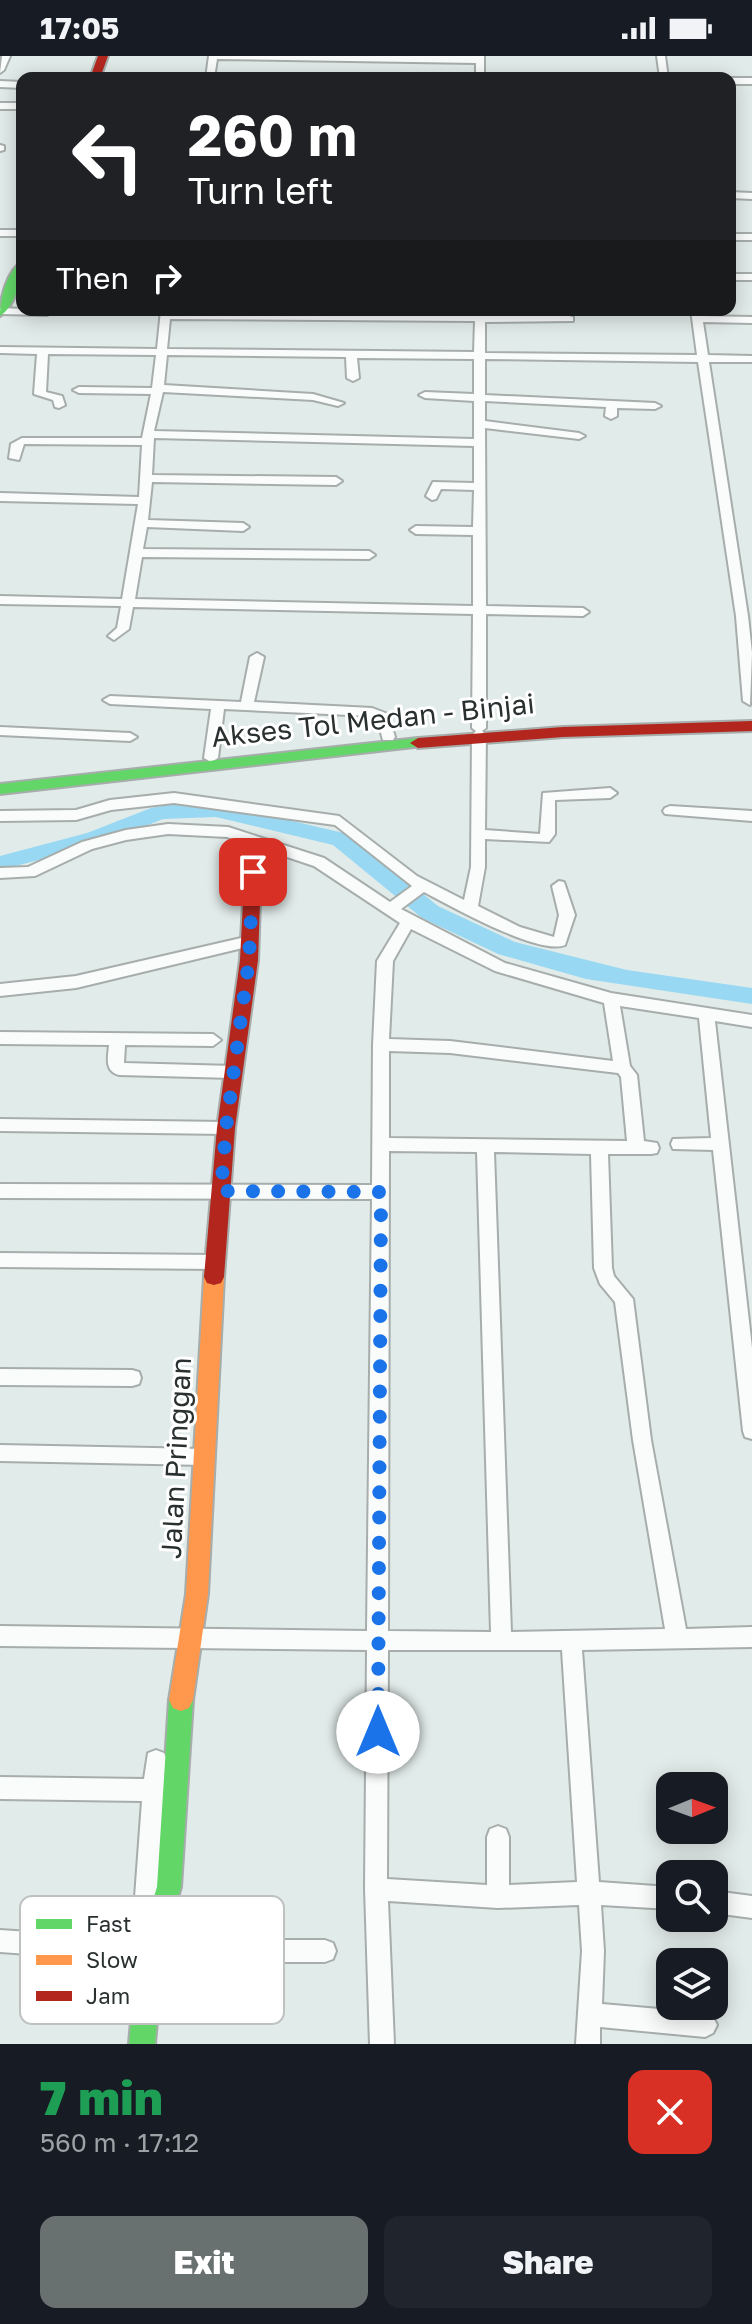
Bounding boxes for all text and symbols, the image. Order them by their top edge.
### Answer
text: 17:05 [40,10,119,46]
text: 260 m [188,101,357,168]
icon: left [56,104,160,208]
text: Turn left [188,169,334,212]
icon: right [145,256,189,300]
text: Then [56,260,129,296]
street label: Akses Tol Medan - Binjai [210,686,536,753]
pin [219,838,287,906]
icon: arrive [231,850,275,894]
street label: Jalan Pringgan [154,1356,197,1560]
position arrow [336,1690,420,1774]
north arrow [656,1772,728,1844]
map controls [656,1772,728,2020]
button: search [656,1860,728,1932]
legend [20,1896,284,2024]
text: Fast [86,1910,132,1937]
text: Slow [86,1946,138,1973]
button: layers [656,1948,728,2020]
text: Jam [86,1982,130,2009]
text: 7 min [40,2068,163,2126]
button: close [628,2070,712,2154]
text: 560 m · 17:12 [40,2127,199,2158]
button: Exit [40,2216,368,2308]
button: Share [384,2216,712,2308]

